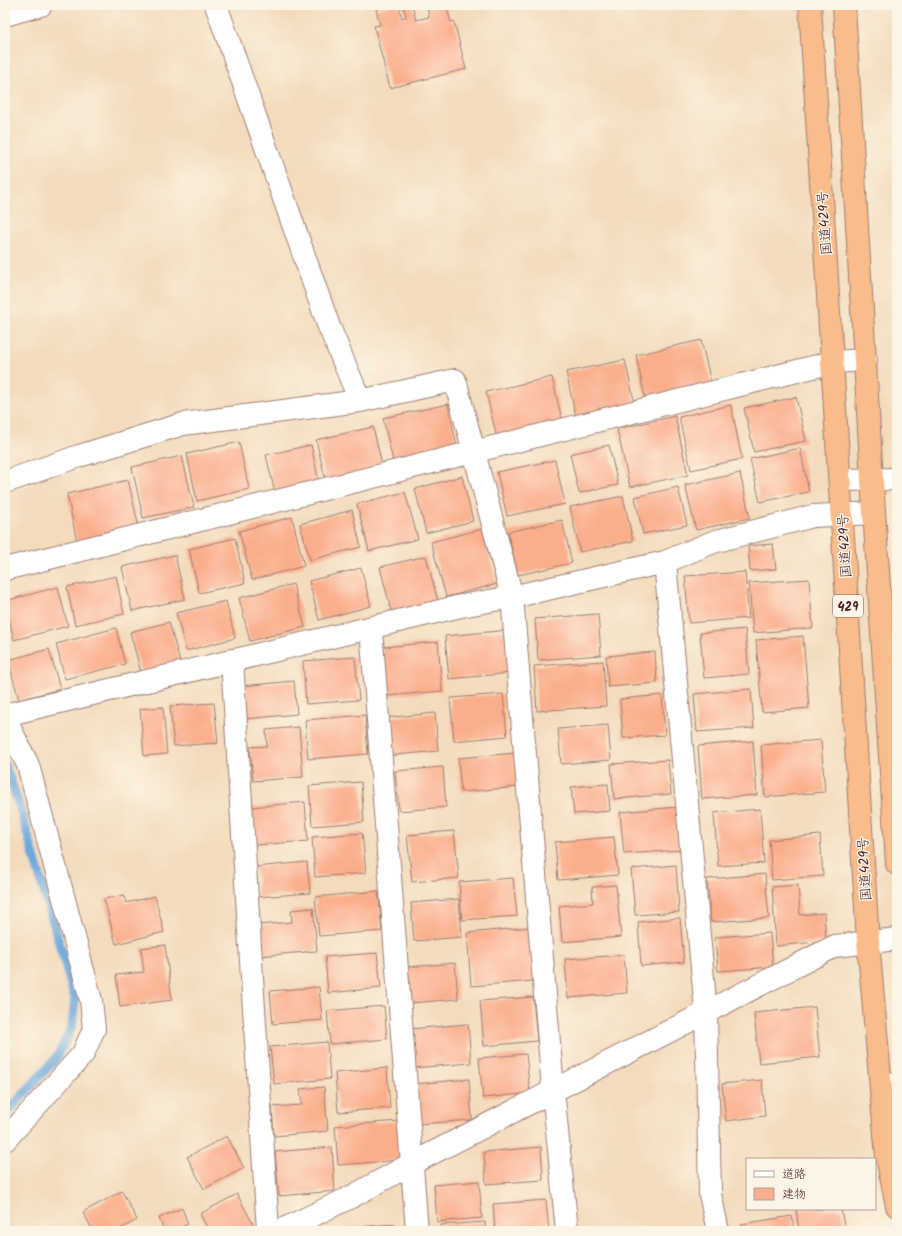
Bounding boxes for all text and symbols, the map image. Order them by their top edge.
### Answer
street label: 国道429号 [812,190,838,256]
street label: 国道429号 [832,513,858,579]
road number: 429 [833,595,863,617]
street label: 国道429号 [852,836,878,902]
legend [746,1158,876,1210]
text: 道路 [782,1165,806,1184]
text: 建物 [782,1185,806,1204]

